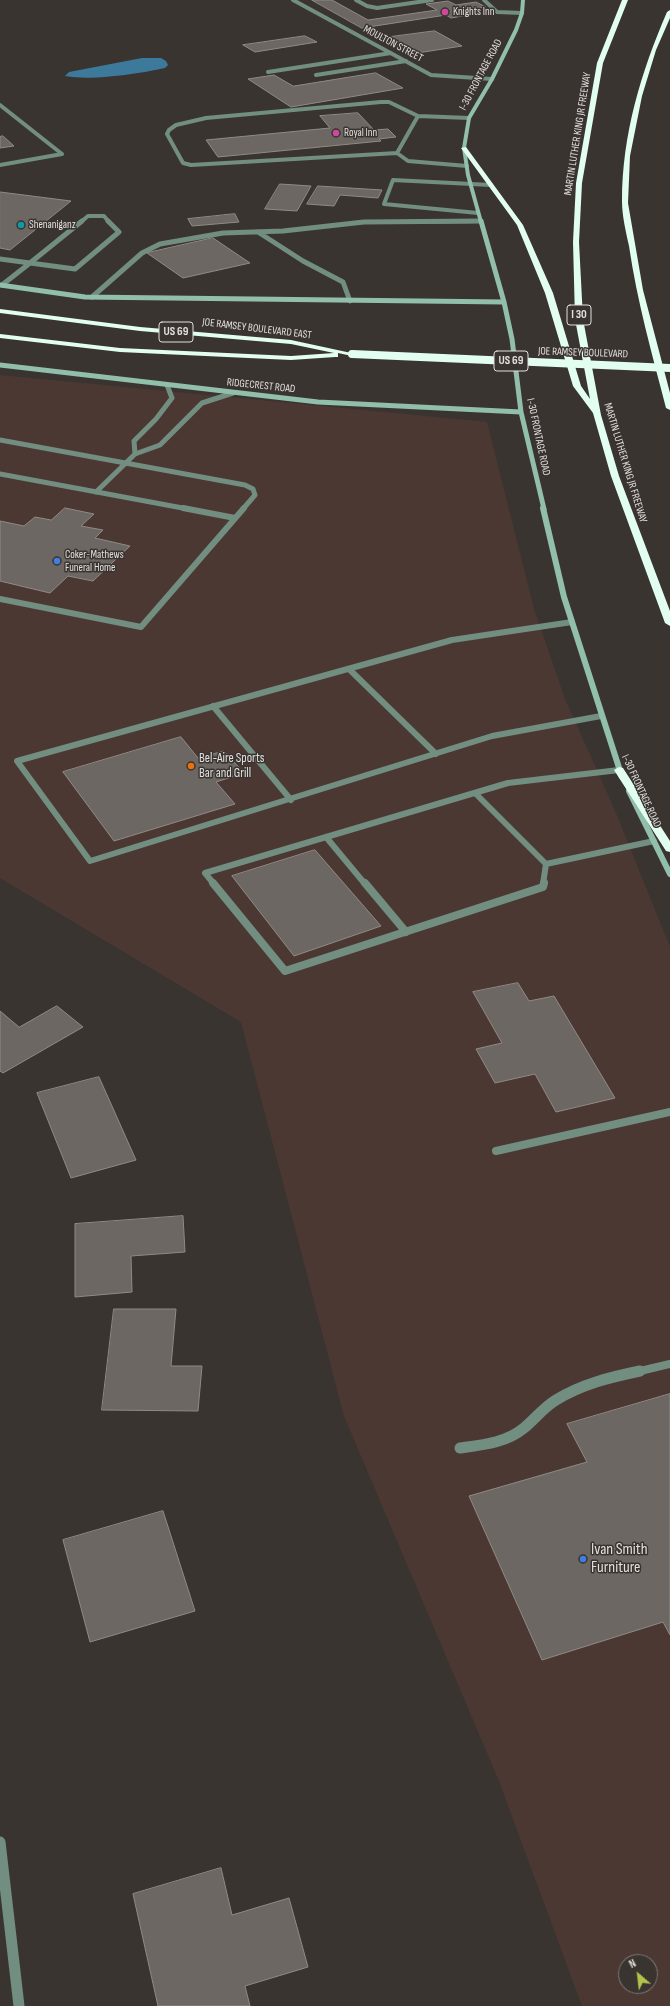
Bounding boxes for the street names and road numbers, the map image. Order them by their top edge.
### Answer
street label: MOULTON STREET [361,23,425,65]
street label: I-30 FRONTAGE ROAD [457,37,505,113]
street label: MARTIN LUTHER KING JR FREEWAY [562,72,594,196]
road number: I 30 [567,305,591,325]
street label: JOE RAMSEY BOULEVARD EAST [202,316,312,342]
road number: US 69 [159,322,193,342]
street label: JOE RAMSEY BOULEVARD [538,345,628,361]
road number: US 69 [494,351,528,371]
street label: RIDGECREST ROAD [226,376,296,396]
street label: I-30 FRONTAGE ROAD [523,397,553,477]
street label: MARTIN LUTHER KING JR FREEWAY [601,402,649,524]
street label: I-30 FRONTAGE ROAD [618,752,664,830]

